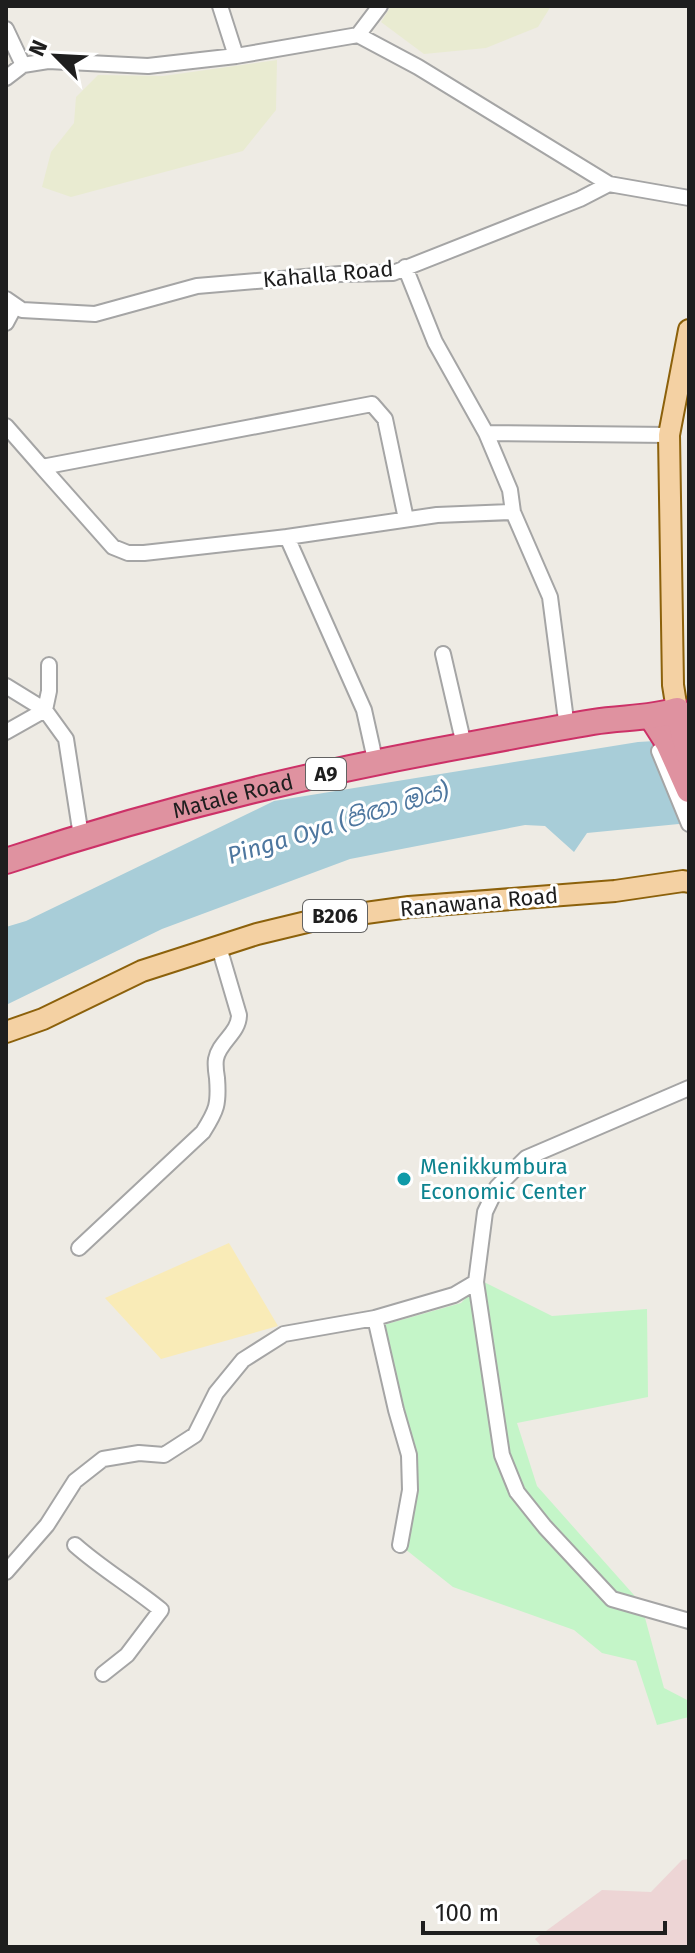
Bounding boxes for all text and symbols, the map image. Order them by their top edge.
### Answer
north arrow [16,16,96,96]
text: N [23,36,53,60]
street label: Kahalla Road [262,255,394,293]
road number: A9 [306,758,346,790]
street label: Matale Road [169,768,296,824]
water label: Pinga Oya (පිඟා ඔය) [224,776,453,870]
street label: Ranawana Road [399,882,559,922]
road number: B206 [303,900,367,932]
place label: Menikkumbura Economic Center [420,1153,587,1205]
marker: Menikkumbura Economic Center [395,1170,413,1188]
scale bar [423,1885,665,1935]
text: 100 m [435,1899,499,1927]

